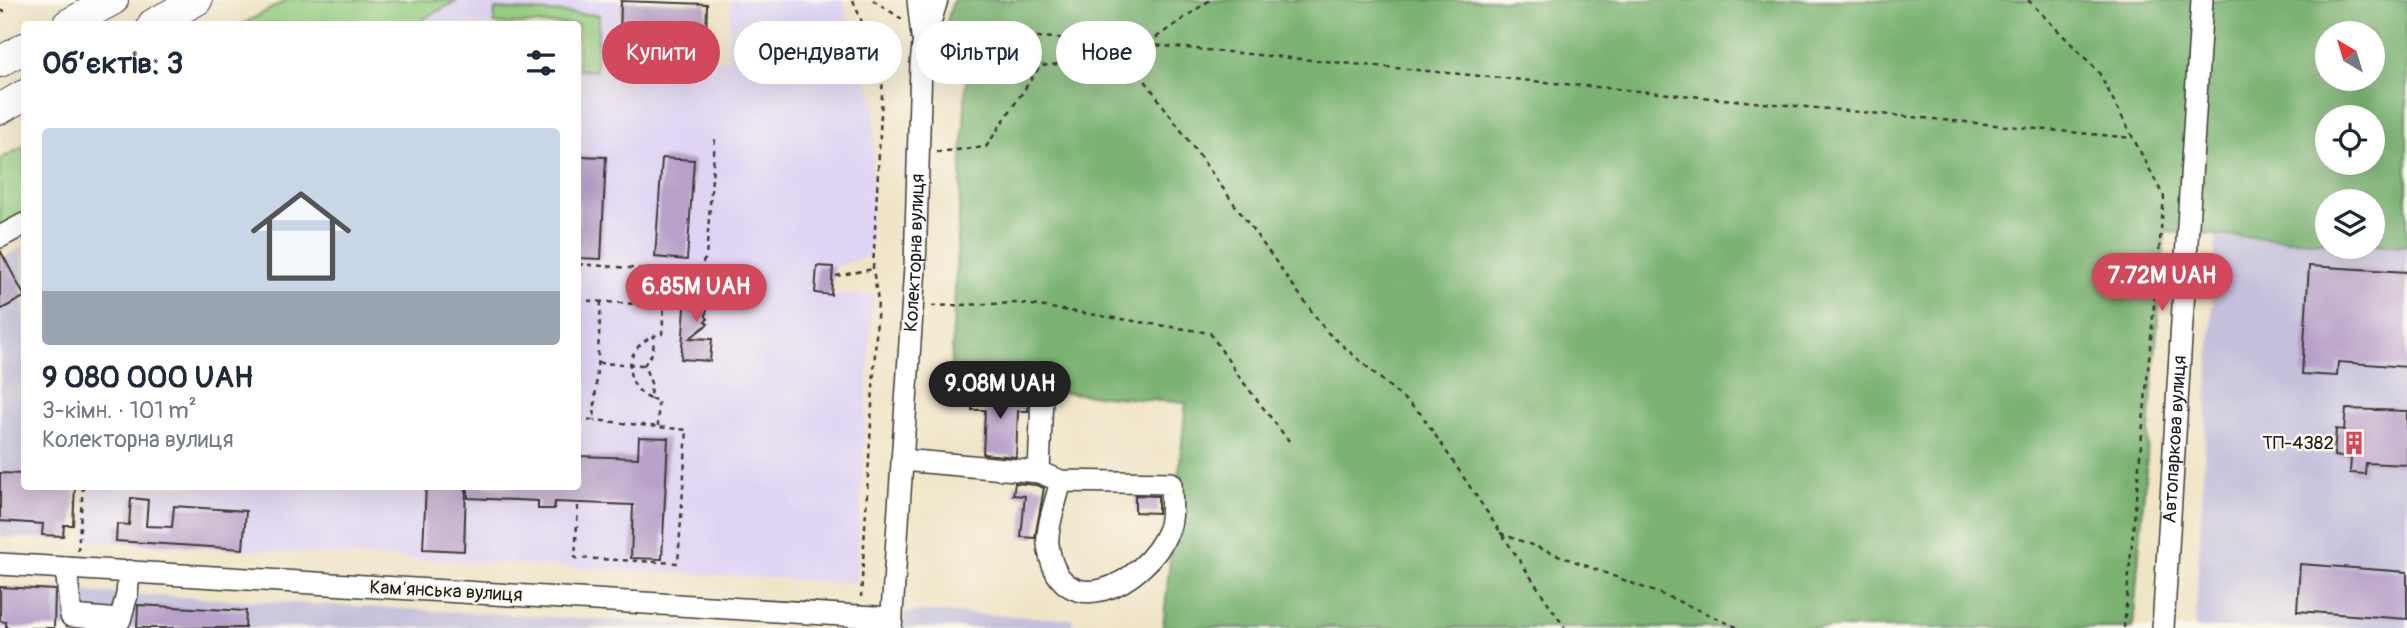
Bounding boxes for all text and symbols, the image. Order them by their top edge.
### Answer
chip: Купити [602,21,720,84]
chip: Орендувати [734,21,902,84]
chip: Фільтри [916,21,1042,84]
chip: Нове [1056,21,1156,84]
north arrow [2315,21,2385,91]
map controls [2315,21,2385,259]
icon: filters [522,44,560,82]
text: Об’єктів: 3 [42,45,183,82]
button: locate [2315,105,2385,175]
icon: home [238,173,364,299]
street label: Колекторна вулиця [899,173,930,333]
button: layers [2315,189,2385,259]
pin: 7.72M UAH [2082,254,2242,313]
text: 7.72M UAH [2108,261,2216,290]
pin: 6.85M UAH [616,264,776,324]
text: 6.85M UAH [642,272,750,301]
street label: Автопаркова вулиця [2158,355,2192,524]
text: 9 080 000 UAH [42,359,253,396]
pin: 9.08M UAH [920,362,1080,421]
text: 9.08M UAH [945,369,1055,398]
text: 3-кімн. · 101 m² [42,396,197,425]
text: Колекторна вулиця [42,425,233,454]
building icon: ТП-4382 [2340,429,2368,457]
place label: ТП-4382 [2262,431,2334,455]
street label: Камʼянська вулиця [369,575,523,607]

